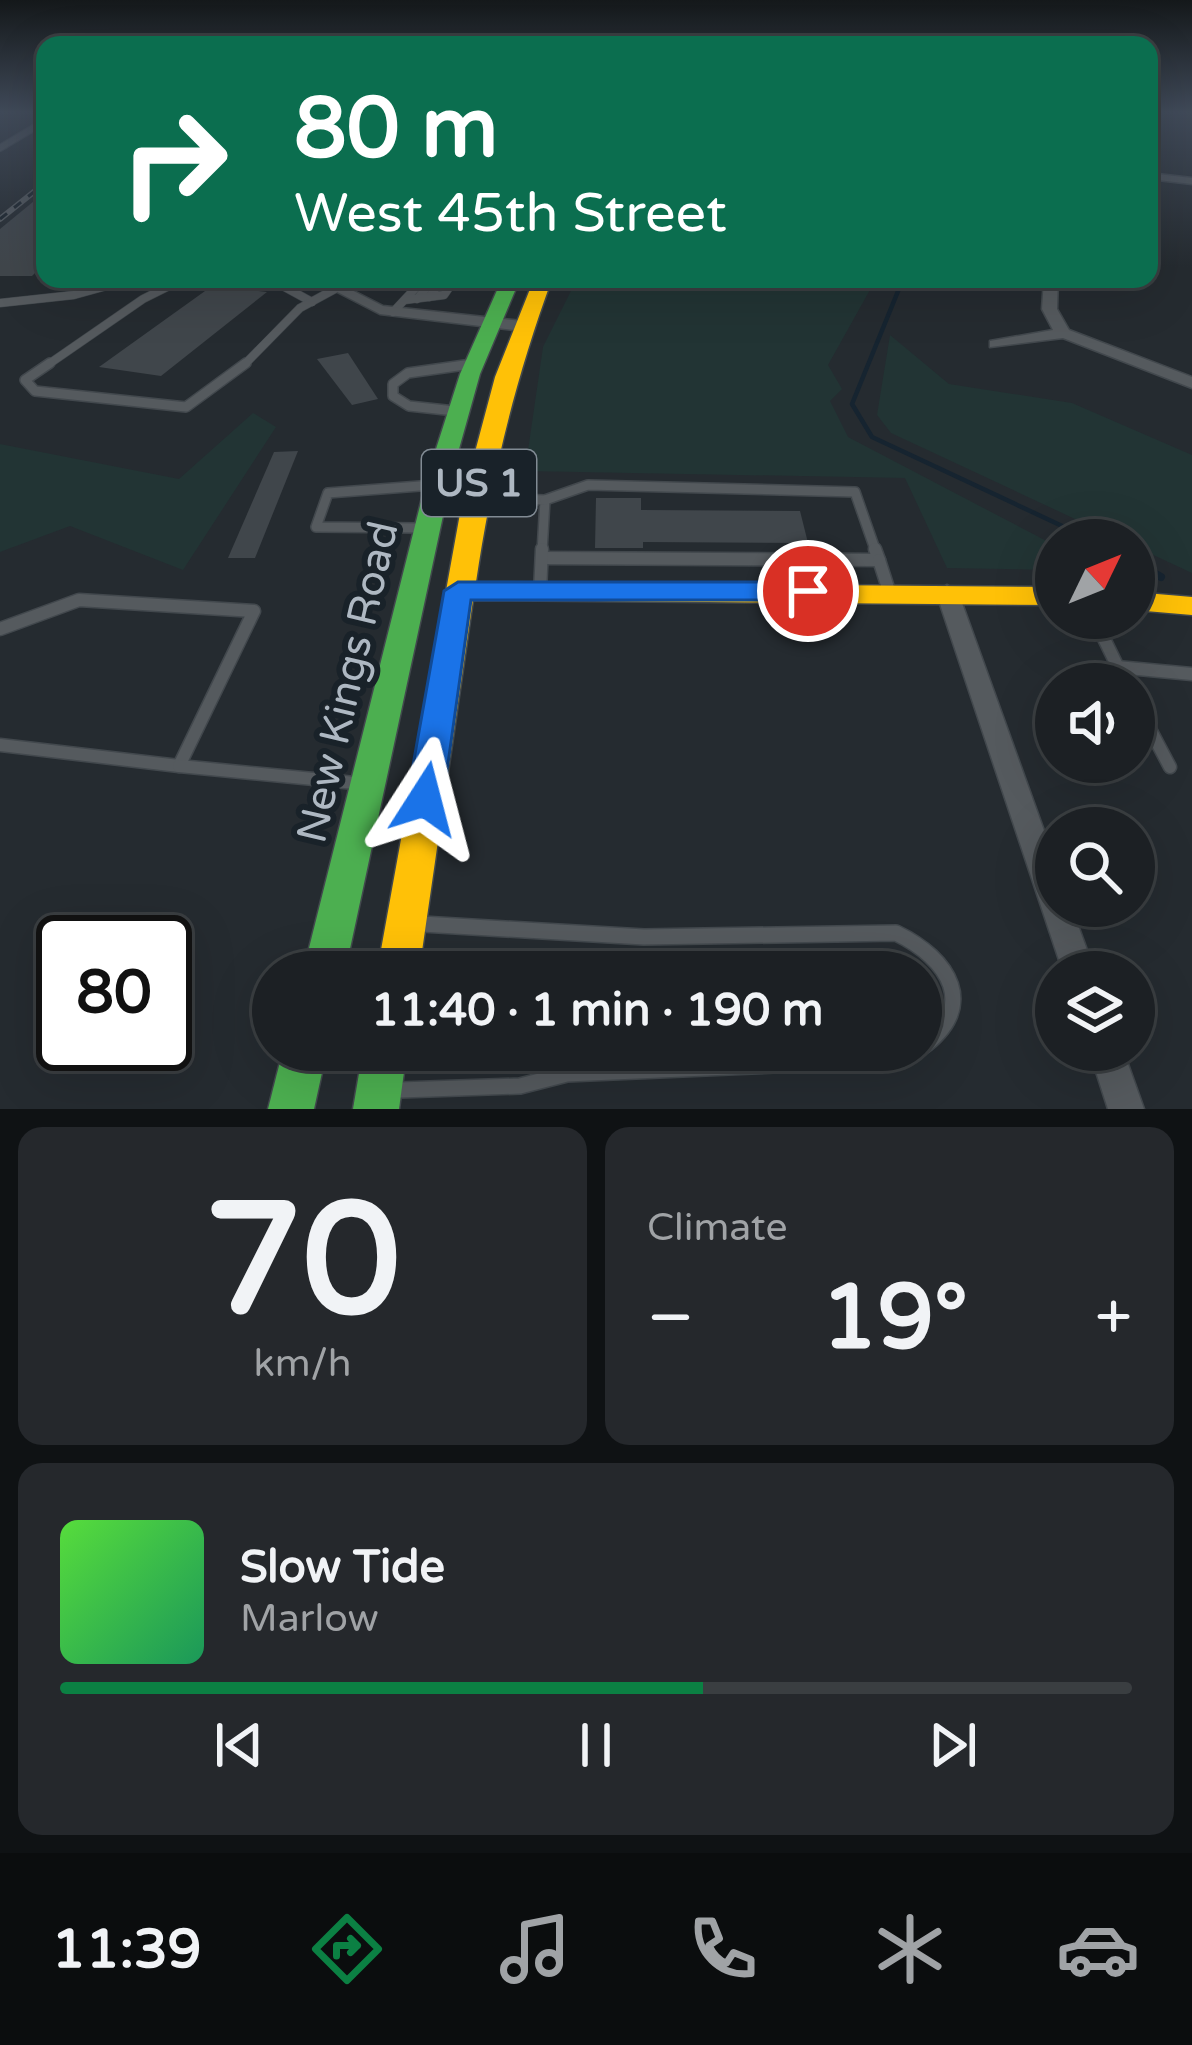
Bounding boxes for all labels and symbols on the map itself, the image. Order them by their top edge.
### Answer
road number: US 1 [422,450,536,516]
street label: New Kings Road [286,516,410,848]
north arrow [1035,519,1155,639]
pin [757,540,859,642]
position arrow [362,736,488,862]
speed limit sign: 80 [36,915,192,1071]

